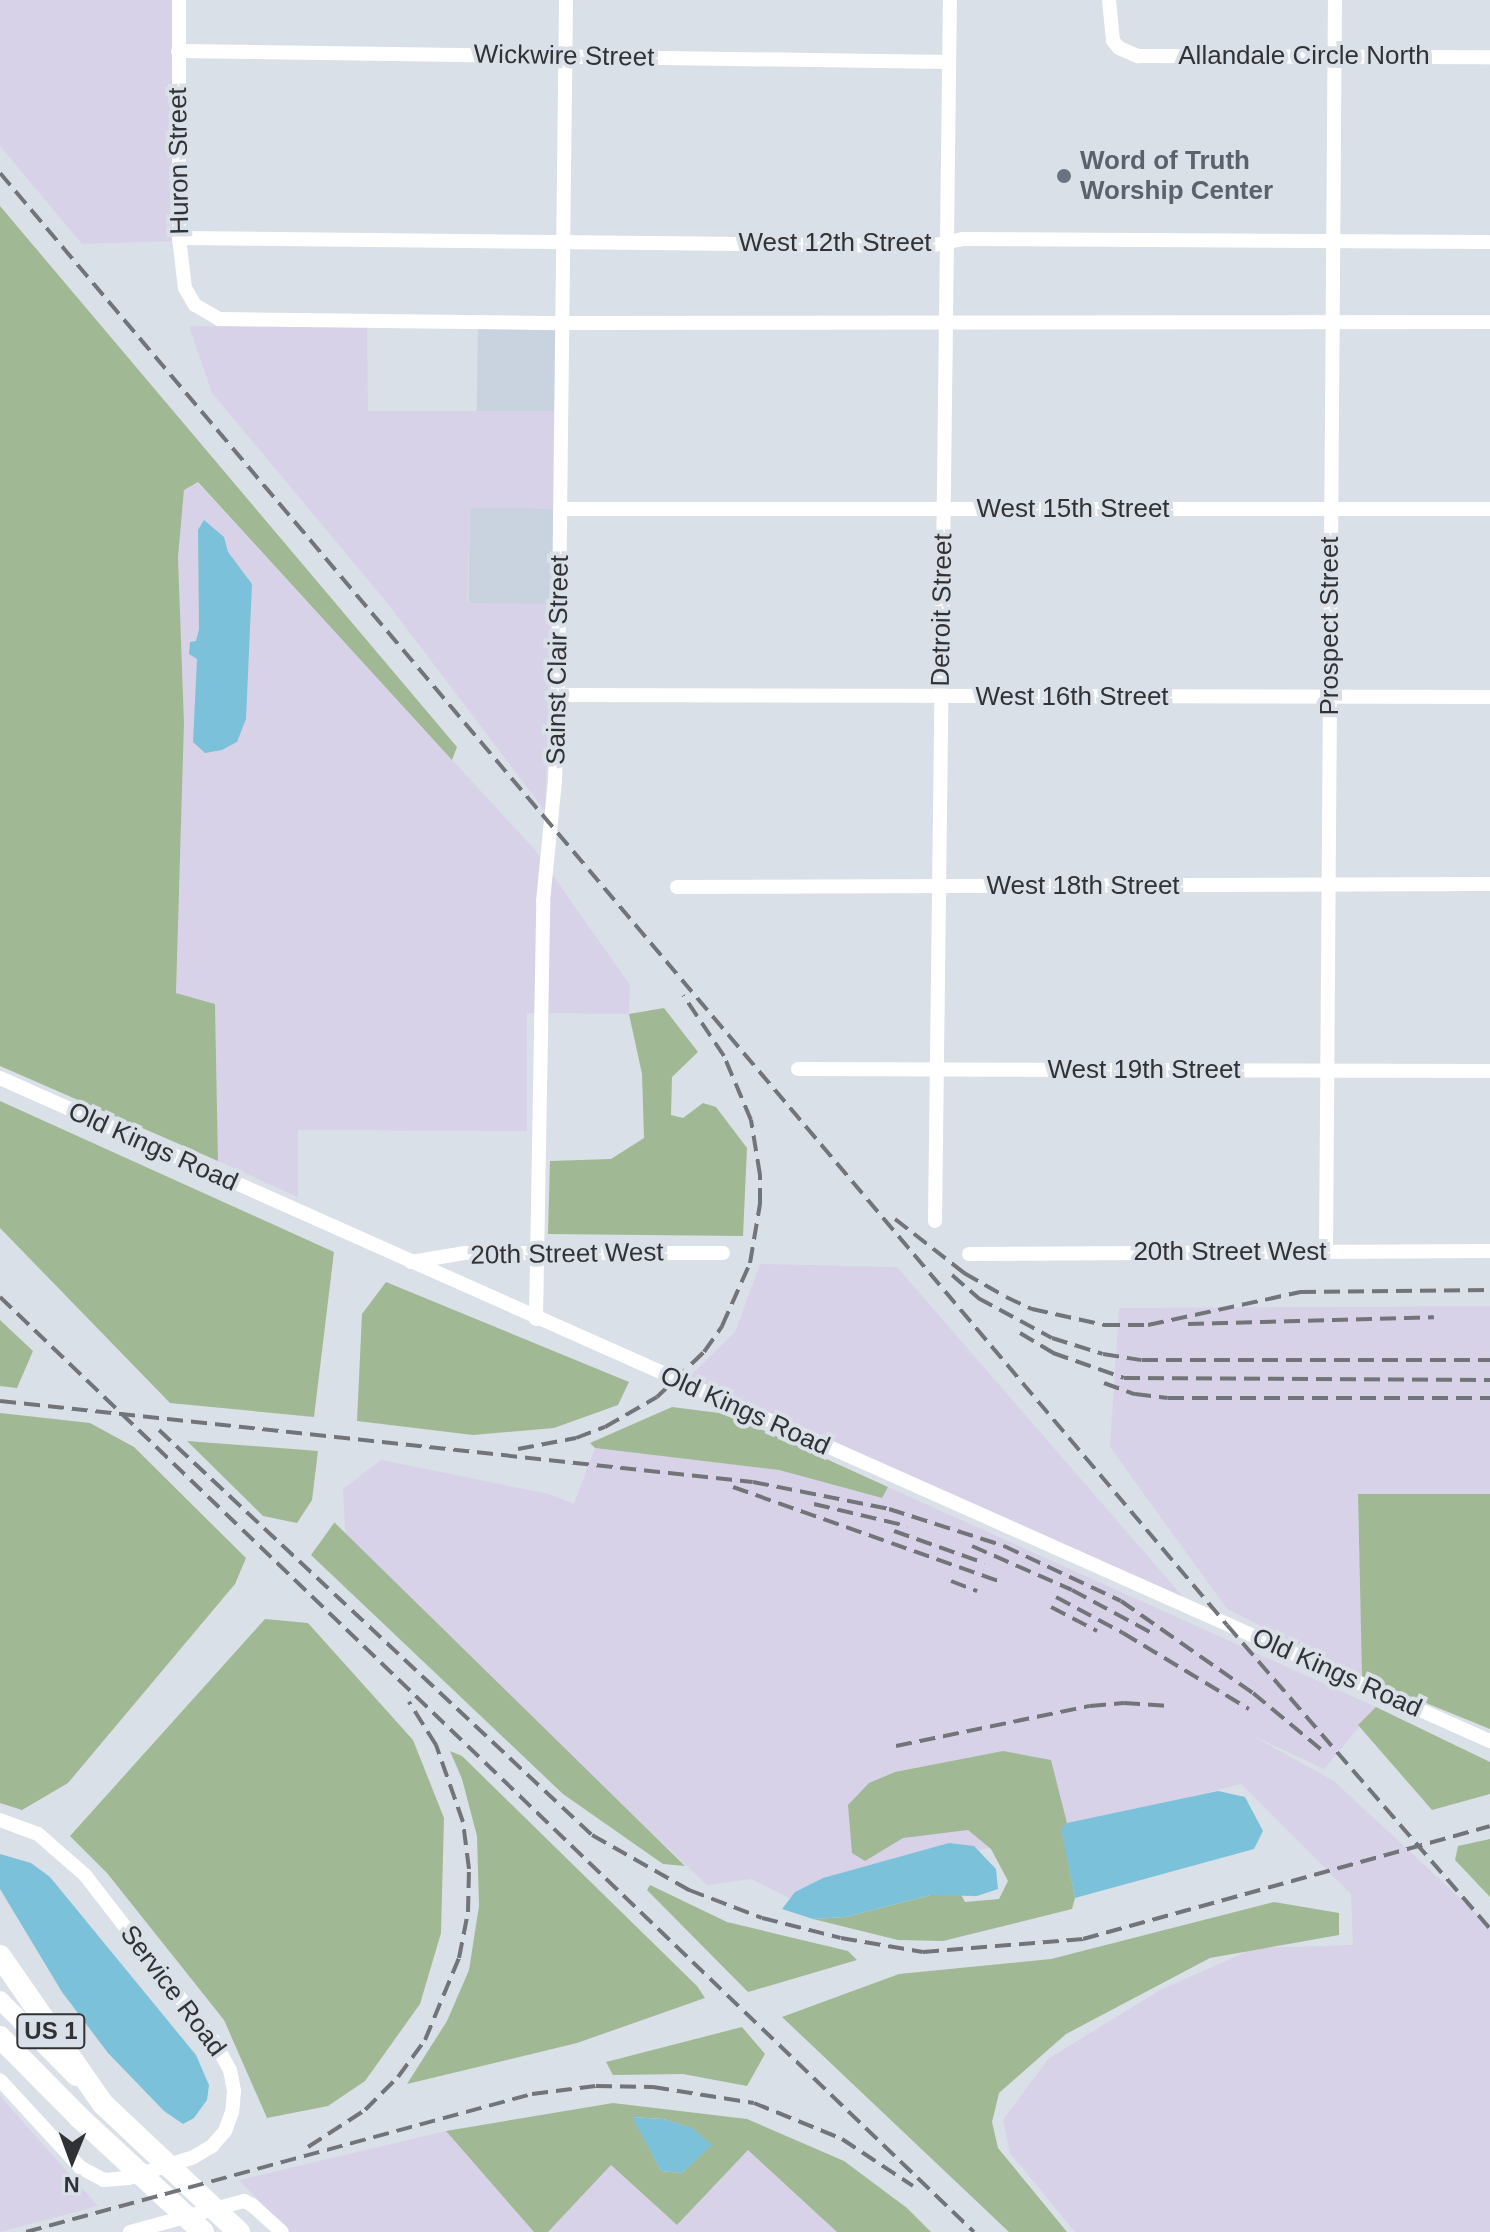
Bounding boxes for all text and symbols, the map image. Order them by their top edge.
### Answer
street label: Wickwire Street [473,39,655,73]
street label: Allandale Circle North [1178,40,1430,72]
street label: Huron Street [162,87,196,235]
place label: Word of Truth Worship Center [1080,145,1273,206]
marker: Word of Truth Worship Center [1055,167,1073,185]
street label: West 12th Street [738,227,932,259]
street label: West 15th Street [976,493,1170,525]
street label: Detroit Street [925,533,959,687]
street label: Prospect Street [1314,536,1346,716]
street label: Sainst Clair Street [541,555,575,765]
street label: West 16th Street [975,681,1169,713]
street label: West 18th Street [986,870,1180,902]
street label: West 19th Street [1047,1054,1241,1086]
street label: Old Kings Road [63,1096,243,1198]
street label: 20th Street West [1133,1236,1327,1268]
street label: 20th Street West [470,1237,664,1271]
street label: Old Kings Road [655,1360,835,1462]
street label: Old Kings Road [1247,1622,1427,1724]
street label: Service Road [114,1919,232,2063]
road number: US 1 [15,2011,87,2051]
north arrow [32,2120,112,2200]
text: N [63,2172,80,2197]

